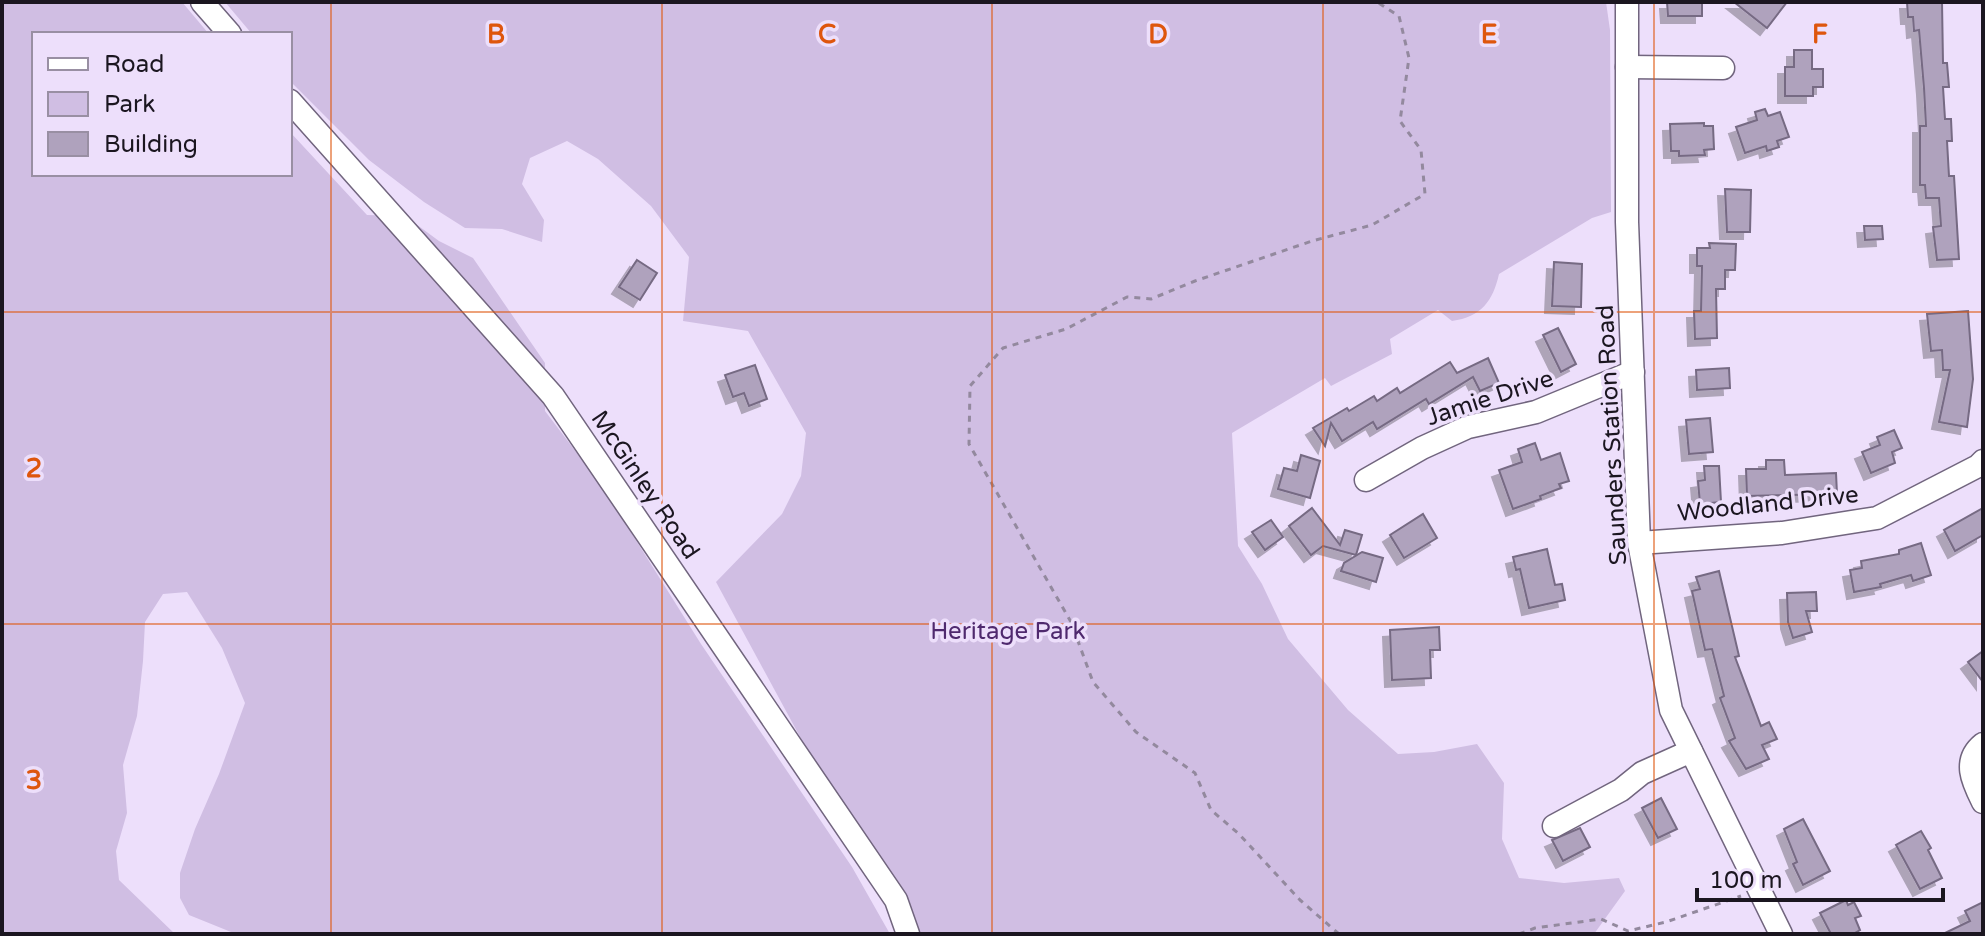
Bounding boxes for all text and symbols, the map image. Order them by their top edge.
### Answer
text: B [487,19,505,50]
text: C [818,19,836,50]
text: D [1148,19,1168,50]
text: E [1481,19,1497,50]
text: F [1812,19,1828,50]
legend [32,32,292,176]
text: Road [104,50,164,79]
text: Park [104,90,155,119]
text: Building [104,130,198,159]
street label: Saunders Station Road [1591,304,1633,566]
street label: Jamie Drive [1423,364,1557,432]
street label: McGinley Road [585,405,705,565]
text: 2 [26,453,42,484]
street label: Woodland Drive [1676,480,1860,528]
park label: Heritage Park [930,617,1086,646]
text: 3 [26,765,42,796]
scale bar [1697,852,1943,902]
text: 100 m [1709,866,1783,895]

